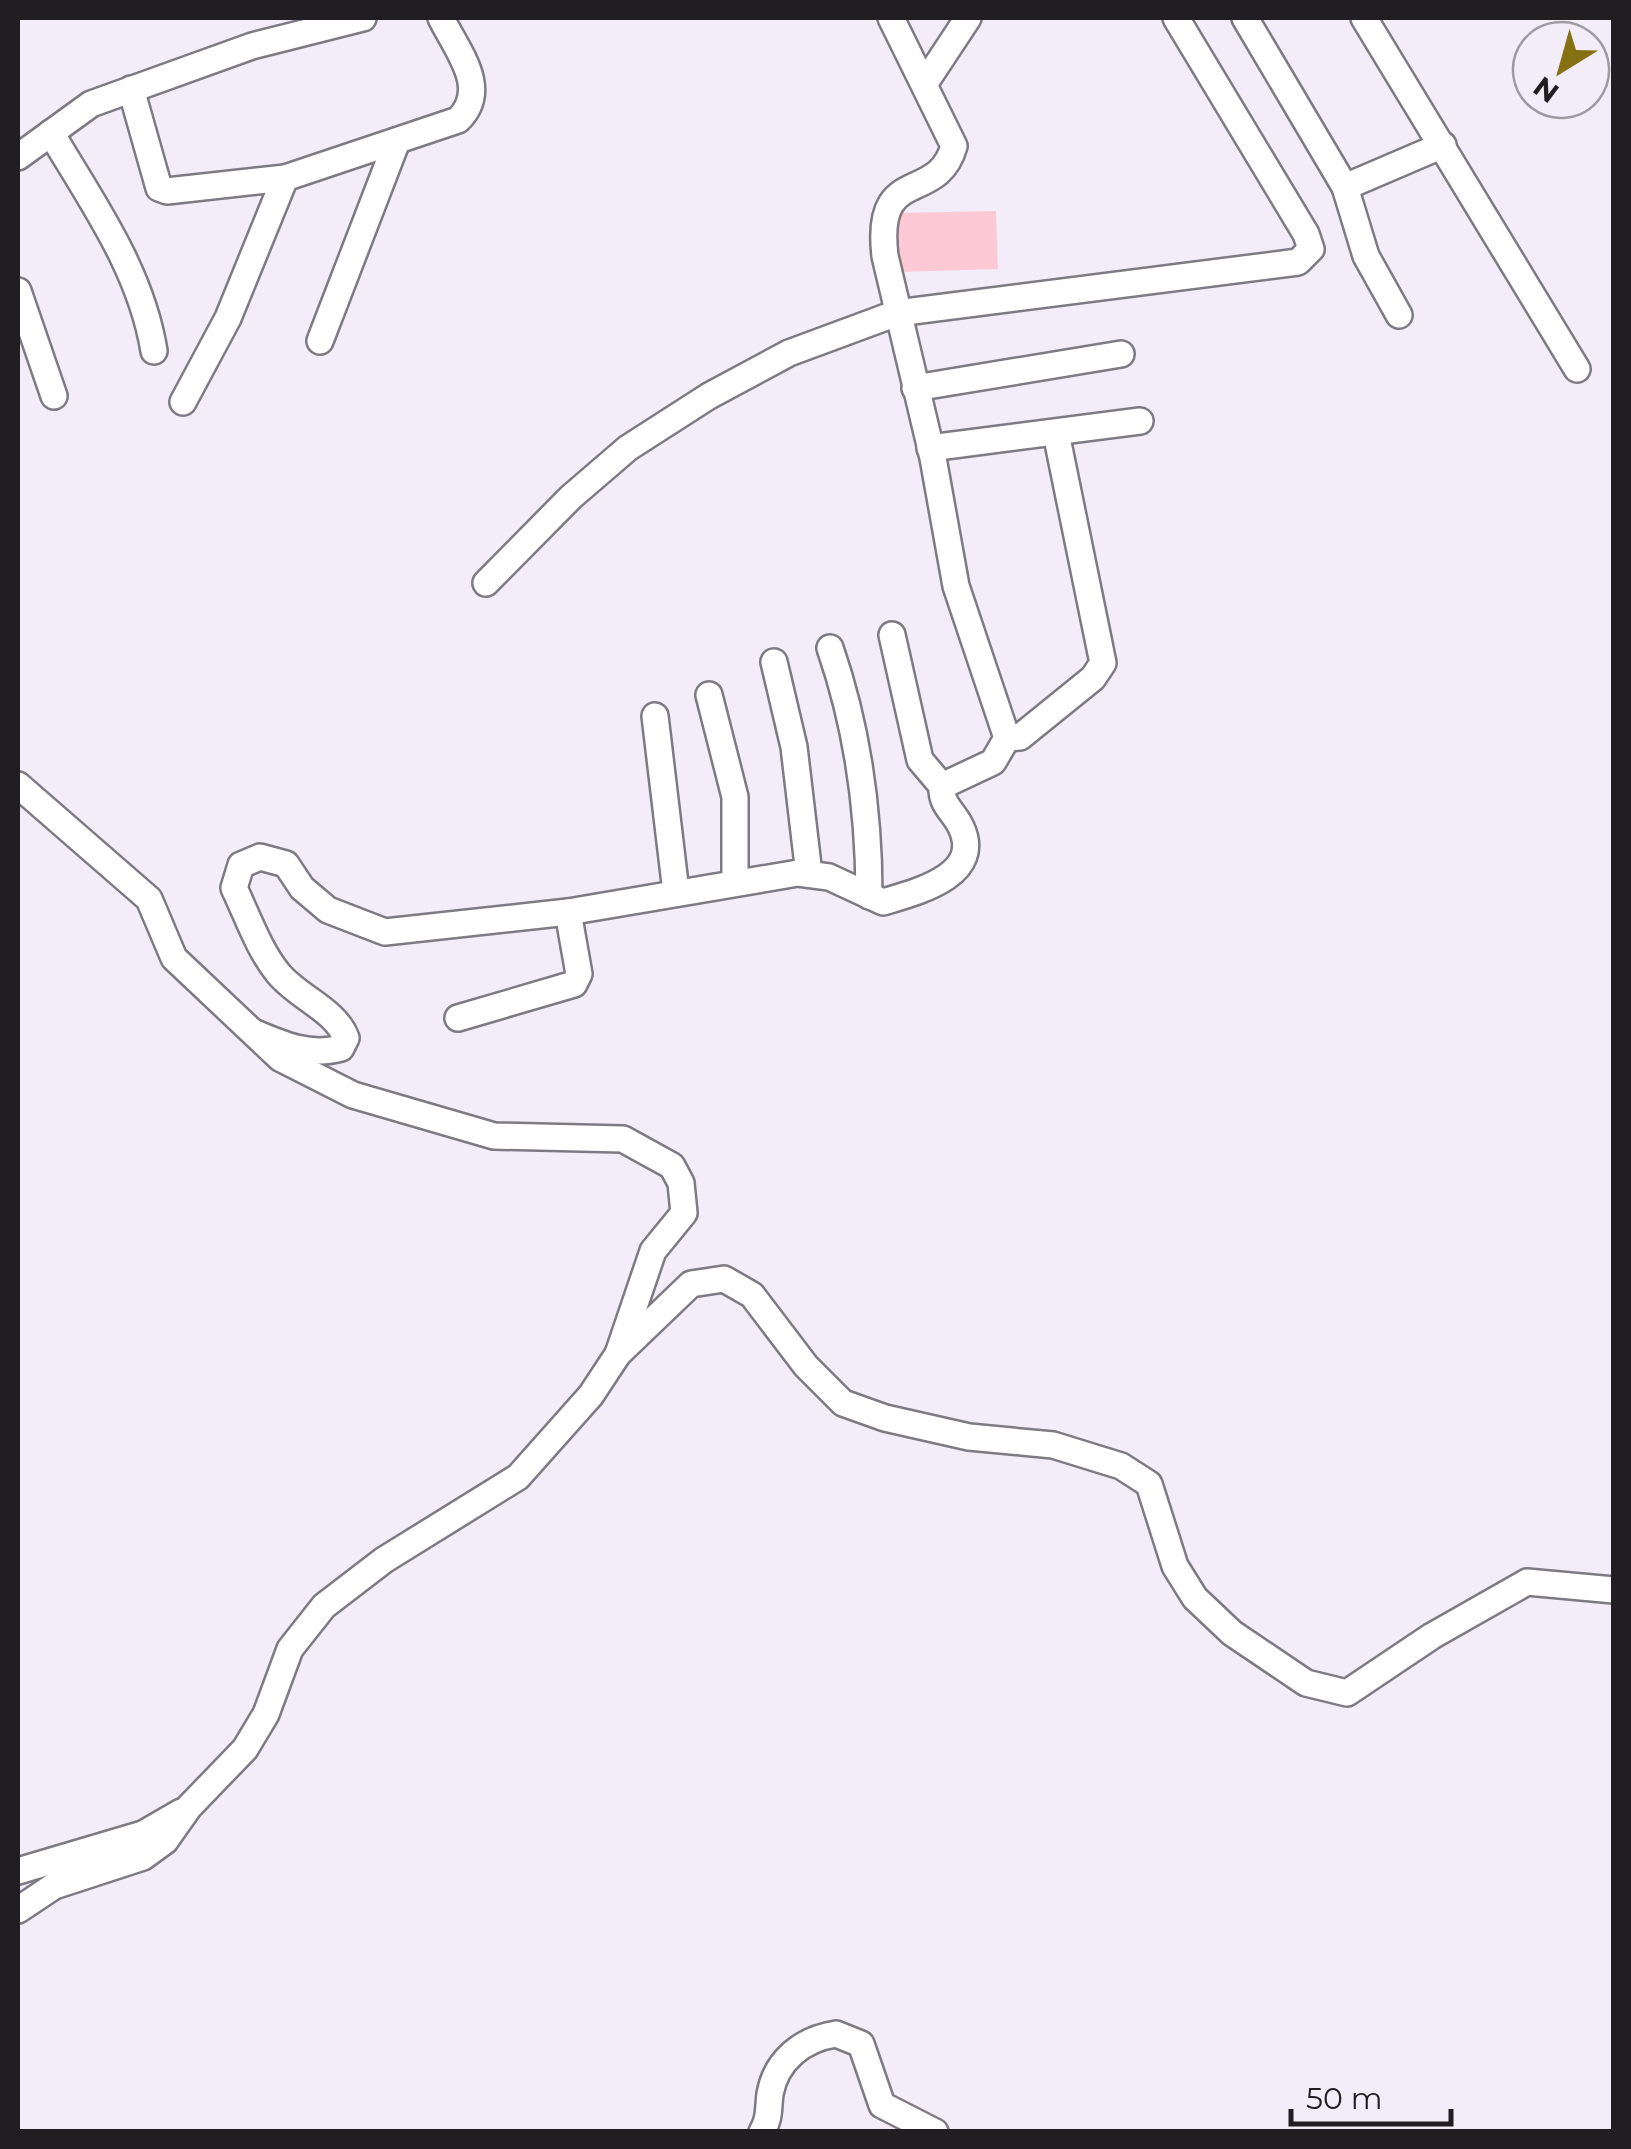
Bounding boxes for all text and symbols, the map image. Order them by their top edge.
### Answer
north arrow [1511,20,1611,120]
text: N [1527,70,1565,110]
scale bar [1291,2064,1451,2126]
text: 50 m [1306,2080,1383,2117]

